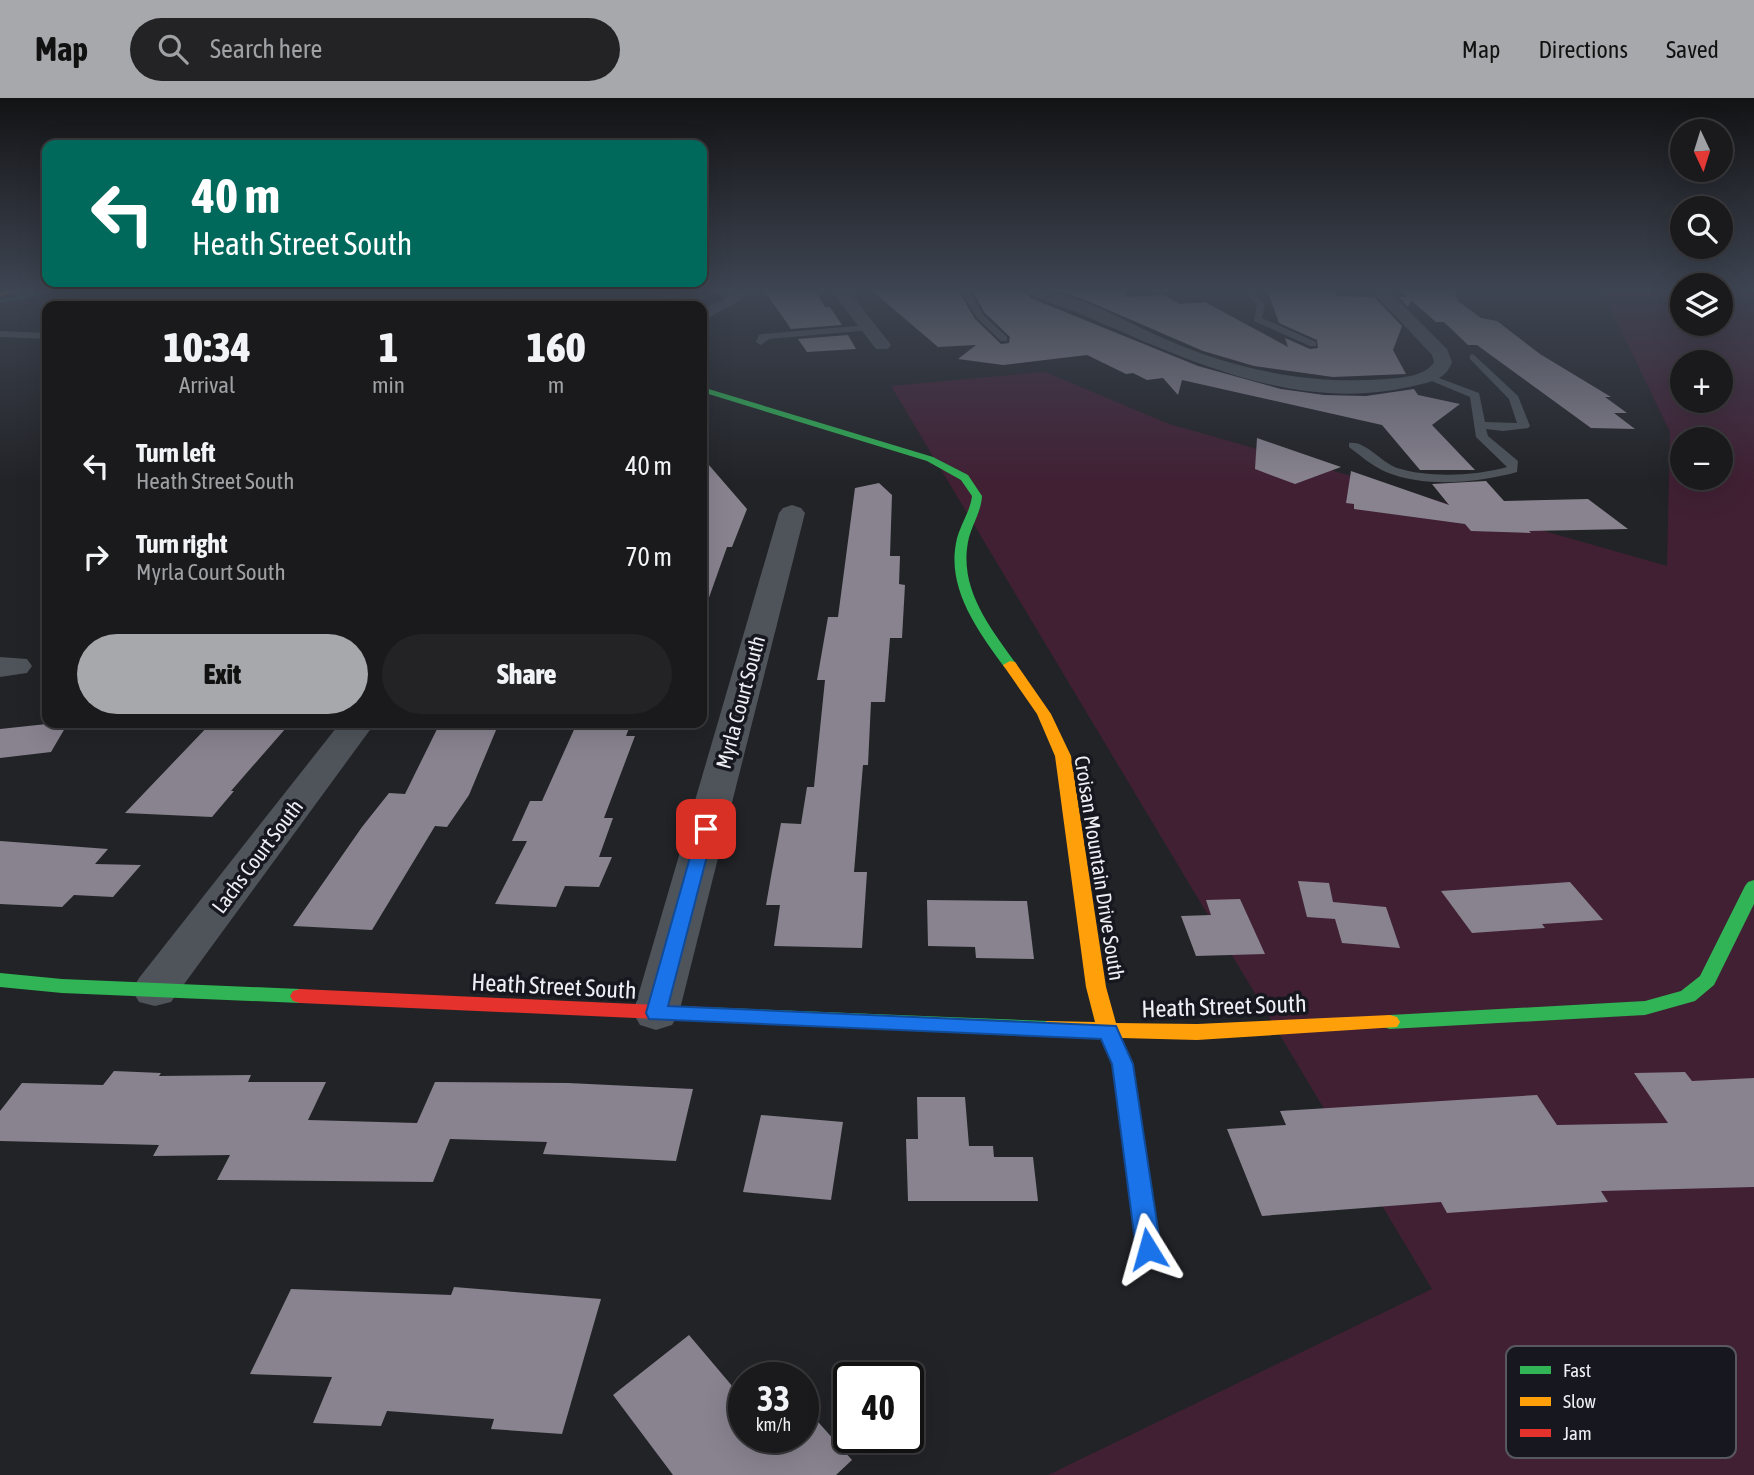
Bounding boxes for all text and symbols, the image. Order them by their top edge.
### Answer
search box [130,18,620,81]
text: Map [35,30,88,68]
icon: search [154,30,192,68]
text: Search here [210,34,322,64]
text: Map [1462,36,1500,63]
text: Directions [1538,36,1628,63]
text: Saved [1666,36,1719,63]
north arrow [1670,119,1732,182]
map controls [1670,119,1733,490]
text: 40 m [192,167,280,223]
icon: left [77,168,168,259]
button: search [1670,196,1733,259]
text: Heath Street South [192,225,412,262]
button: layers [1670,273,1733,336]
text: 10:34 [163,323,251,371]
text: 1 [379,323,398,371]
text: 160 [526,323,586,371]
button: + [1670,350,1733,413]
text: Arrival [179,372,235,398]
text: min [372,372,405,398]
text: m [548,372,564,398]
button: − [1670,427,1733,490]
text: Turn left [136,438,216,468]
icon: left [77,447,115,485]
text: 40 m [625,451,672,481]
text: Heath Street South [136,468,294,494]
text: Turn right [136,529,227,559]
icon: right [77,538,115,576]
text: 70 m [625,542,672,572]
text: Myrla Court South [136,559,286,585]
street label: Myrla Court South [711,633,769,771]
button: Exit [77,634,368,714]
button: Share [382,634,672,714]
street label: Croisan Mountain Drive South [1070,754,1130,982]
street label: Lachs Court South [207,795,307,917]
pin [676,799,736,859]
icon: arrive [687,810,725,848]
street label: Heath Street South [471,968,637,1004]
street label: Heath Street South [1141,990,1307,1022]
position arrow [1111,1212,1185,1286]
legend [1506,1346,1736,1458]
text: Fast [1563,1359,1591,1381]
speed limit sign: 40 [833,1362,924,1453]
text: 33 [757,1378,790,1418]
text: Slow [1563,1390,1597,1412]
text: km/h [756,1414,791,1435]
text: Jam [1563,1422,1592,1444]

